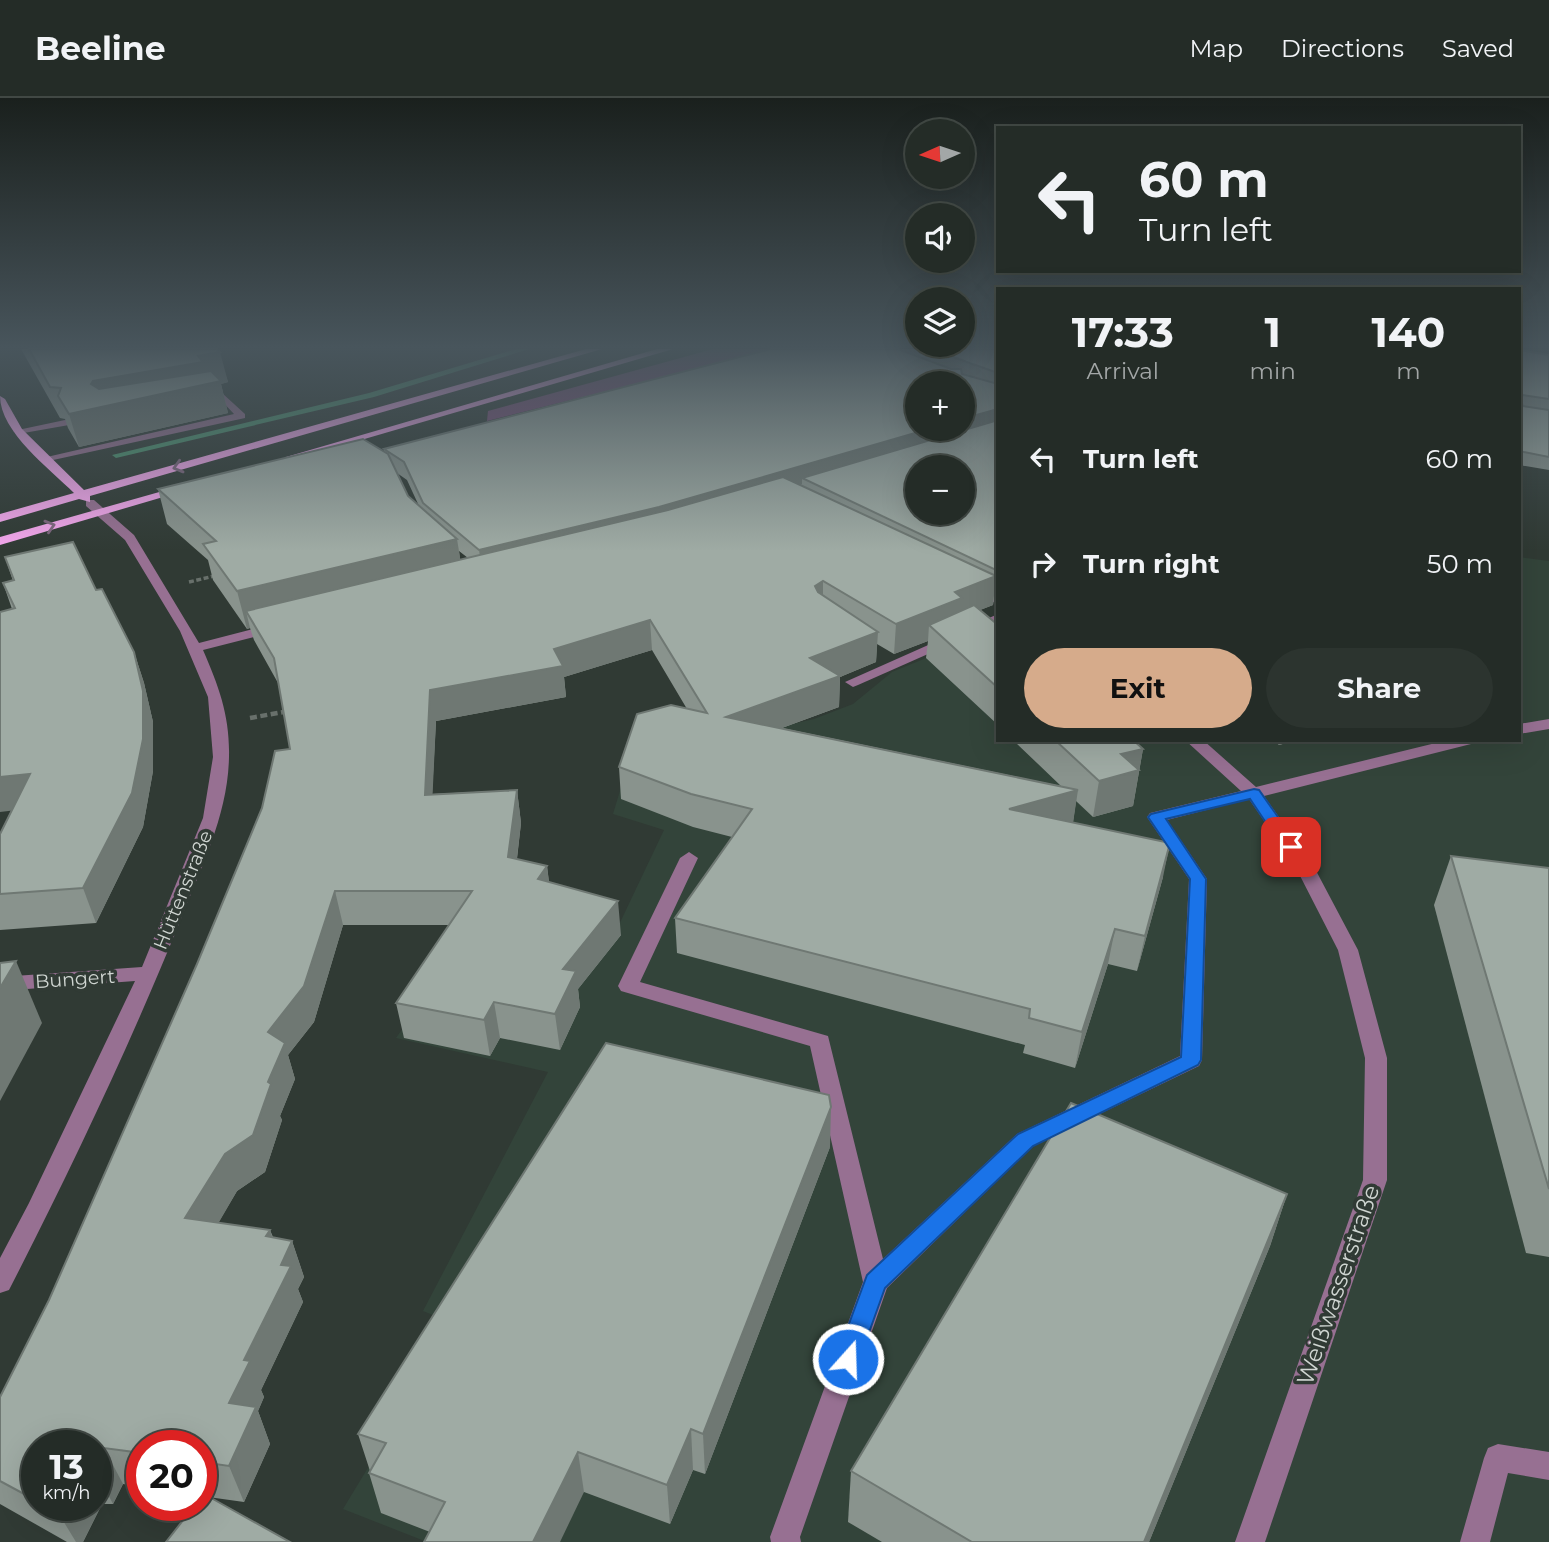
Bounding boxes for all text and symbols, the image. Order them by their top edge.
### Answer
text: Beeline [35,28,166,68]
text: Map [1190,34,1243,63]
text: Directions [1281,34,1404,63]
text: Saved [1442,34,1514,63]
north arrow [905,119,975,189]
map controls [905,119,975,525]
text: 60 m [1139,150,1269,209]
icon: left [1024,154,1115,245]
button: sound [905,203,975,273]
text: Turn left [1139,210,1273,249]
button: layers [905,287,975,357]
text: 17:33 [1072,306,1174,358]
text: 1 [1264,306,1281,358]
text: 140 [1371,306,1445,358]
text: Arrival [1087,357,1159,385]
text: min [1250,357,1296,385]
text: m [1396,357,1421,385]
button: + [905,371,975,441]
icon: left [1024,440,1062,478]
text: Turn left [1083,443,1199,475]
text: 60 m [1426,443,1493,475]
button: − [905,455,975,525]
one-way arrow [172,458,184,473]
one-way arrow [43,520,56,534]
icon: right [1024,545,1062,583]
text: Turn right [1083,548,1219,580]
text: 50 m [1427,548,1493,580]
button: Exit [1024,648,1252,728]
button: Share [1266,648,1493,728]
pin [1261,817,1321,877]
street label: Hüttenstraße [149,827,217,953]
icon: arrive [1272,828,1310,866]
street label: Bungert [34,965,116,993]
street label: Weißwasserstraße [1291,1181,1385,1389]
position arrow [811,1322,885,1396]
speed limit sign: 20 [126,1430,217,1521]
text: 13 [49,1445,84,1488]
text: km/h [42,1482,91,1504]

